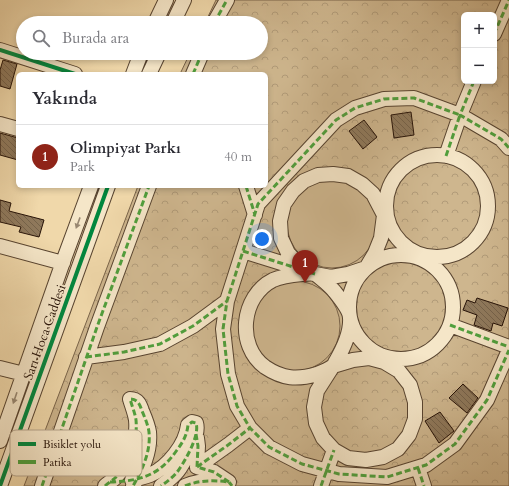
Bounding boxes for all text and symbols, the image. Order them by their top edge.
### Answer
map controls [461,12,497,84]
button: + [461,12,497,48]
search box [16,16,268,60]
icon: search [30,27,52,49]
text: Burada ara [62,28,129,48]
button: − [461,48,497,84]
text: Yakında [32,87,97,110]
text: Olimpiyat Parkı [70,138,181,158]
text: 1 [42,148,48,166]
text: 40 m [224,148,252,166]
text: Park [70,158,95,176]
one-way arrow [74,217,80,229]
your location [252,229,272,249]
pin: 1 [292,250,318,283]
street label: Sarı Hoca Caddesi [19,282,71,383]
one-way arrow [12,392,18,404]
legend [10,430,142,476]
text: Bisiklet yolu [43,437,101,452]
text: Patika [43,455,72,470]

